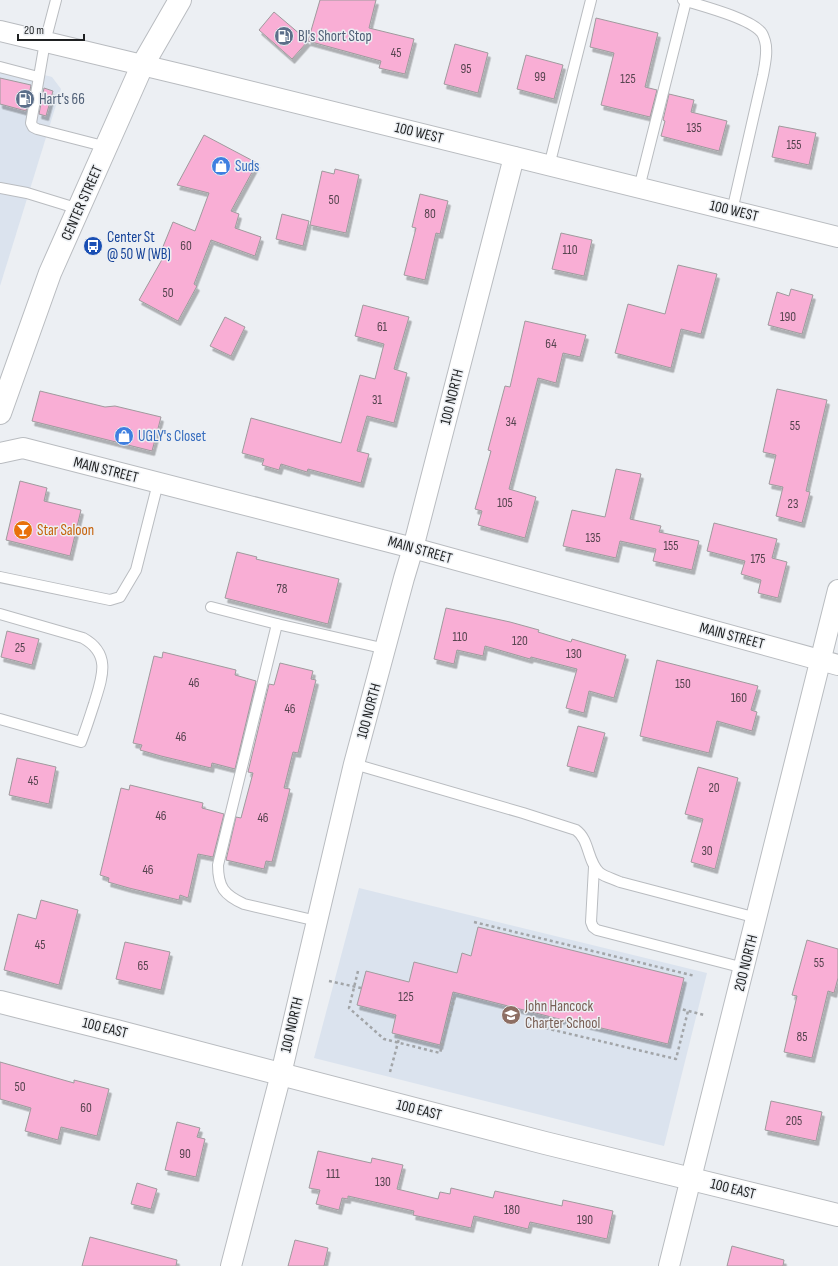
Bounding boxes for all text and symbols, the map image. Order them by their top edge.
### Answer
scale bar [18,16,84,42]
text: 20 m [24,23,44,38]
fuel station icon: BJ's Short Stop [273,25,295,47]
place label: BJ's Short Stop [298,27,372,46]
house number: 45 [391,45,401,61]
house number: 95 [461,61,471,77]
house number: 99 [534,69,546,85]
house number: 125 [620,71,636,87]
fuel station icon: Hart's 66 [14,88,36,110]
place label: Hart's 66 [39,90,85,109]
street label: 100 WEST [393,118,445,148]
house number: 135 [686,120,702,136]
house number: 155 [787,137,801,153]
shop icon: Suds [210,155,232,177]
place label: Suds [235,157,259,176]
street label: CENTER STREET [57,162,107,244]
house number: 50 [328,192,340,208]
street label: 100 WEST [708,196,760,226]
house number: 80 [424,206,436,222]
place label: Center St @ 50 W (WB) [107,228,171,264]
bus stop icon: Center St @ 50 W (WB) [82,235,104,257]
house number: 60 [180,238,192,254]
house number: 110 [563,242,578,258]
house number: 50 [162,285,174,301]
house number: 190 [780,309,796,325]
house number: 61 [377,319,388,335]
house number: 64 [545,336,557,352]
street label: 100 NORTH [436,367,468,427]
house number: 31 [372,392,382,408]
house number: 34 [506,414,517,430]
house number: 55 [790,418,800,434]
shop icon: UGLY's Closet [113,425,135,447]
place label: UGLY's Closet [138,427,207,446]
street label: MAIN STREET [72,453,140,487]
house number: 105 [497,495,513,511]
house number: 23 [788,496,798,512]
bar icon: Star Saloon [12,519,34,541]
place label: Star Saloon [37,521,94,540]
house number: 135 [585,530,601,546]
street label: MAIN STREET [386,532,454,568]
house number: 155 [664,538,678,554]
house number: 175 [751,551,765,567]
house number: 78 [277,581,288,597]
street label: MAIN STREET [698,618,766,654]
house number: 110 [453,629,468,645]
house number: 120 [512,633,528,649]
house number: 25 [15,640,25,656]
house number: 130 [566,646,582,662]
house number: 46 [188,675,200,691]
house number: 150 [675,676,691,692]
street label: 100 NORTH [353,681,385,741]
house number: 160 [731,690,747,706]
house number: 46 [284,701,296,717]
house number: 46 [175,729,187,745]
house number: 45 [28,773,38,789]
house number: 20 [708,780,720,796]
house number: 46 [155,808,167,824]
house number: 46 [257,810,269,826]
house number: 30 [701,843,713,859]
house number: 46 [142,862,154,878]
street label: 200 NORTH [730,933,762,993]
house number: 45 [35,937,45,953]
house number: 55 [814,955,824,971]
house number: 65 [138,958,148,974]
house number: 125 [398,989,414,1005]
street label: 100 NORTH [276,995,308,1055]
place label: John Hancock Charter School [524,997,600,1033]
school or university icon: John Hancock Charter School [500,1004,522,1026]
street label: 100 EAST [80,1013,130,1043]
house number: 85 [797,1029,807,1045]
house number: 50 [14,1079,26,1095]
street label: 100 EAST [394,1095,444,1125]
house number: 60 [80,1100,92,1116]
house number: 205 [786,1113,802,1129]
house number: 90 [179,1146,191,1162]
house number: 111 [326,1166,340,1182]
house number: 130 [375,1174,391,1190]
street label: 100 EAST [708,1174,758,1204]
house number: 180 [504,1202,520,1218]
house number: 190 [577,1212,593,1228]

